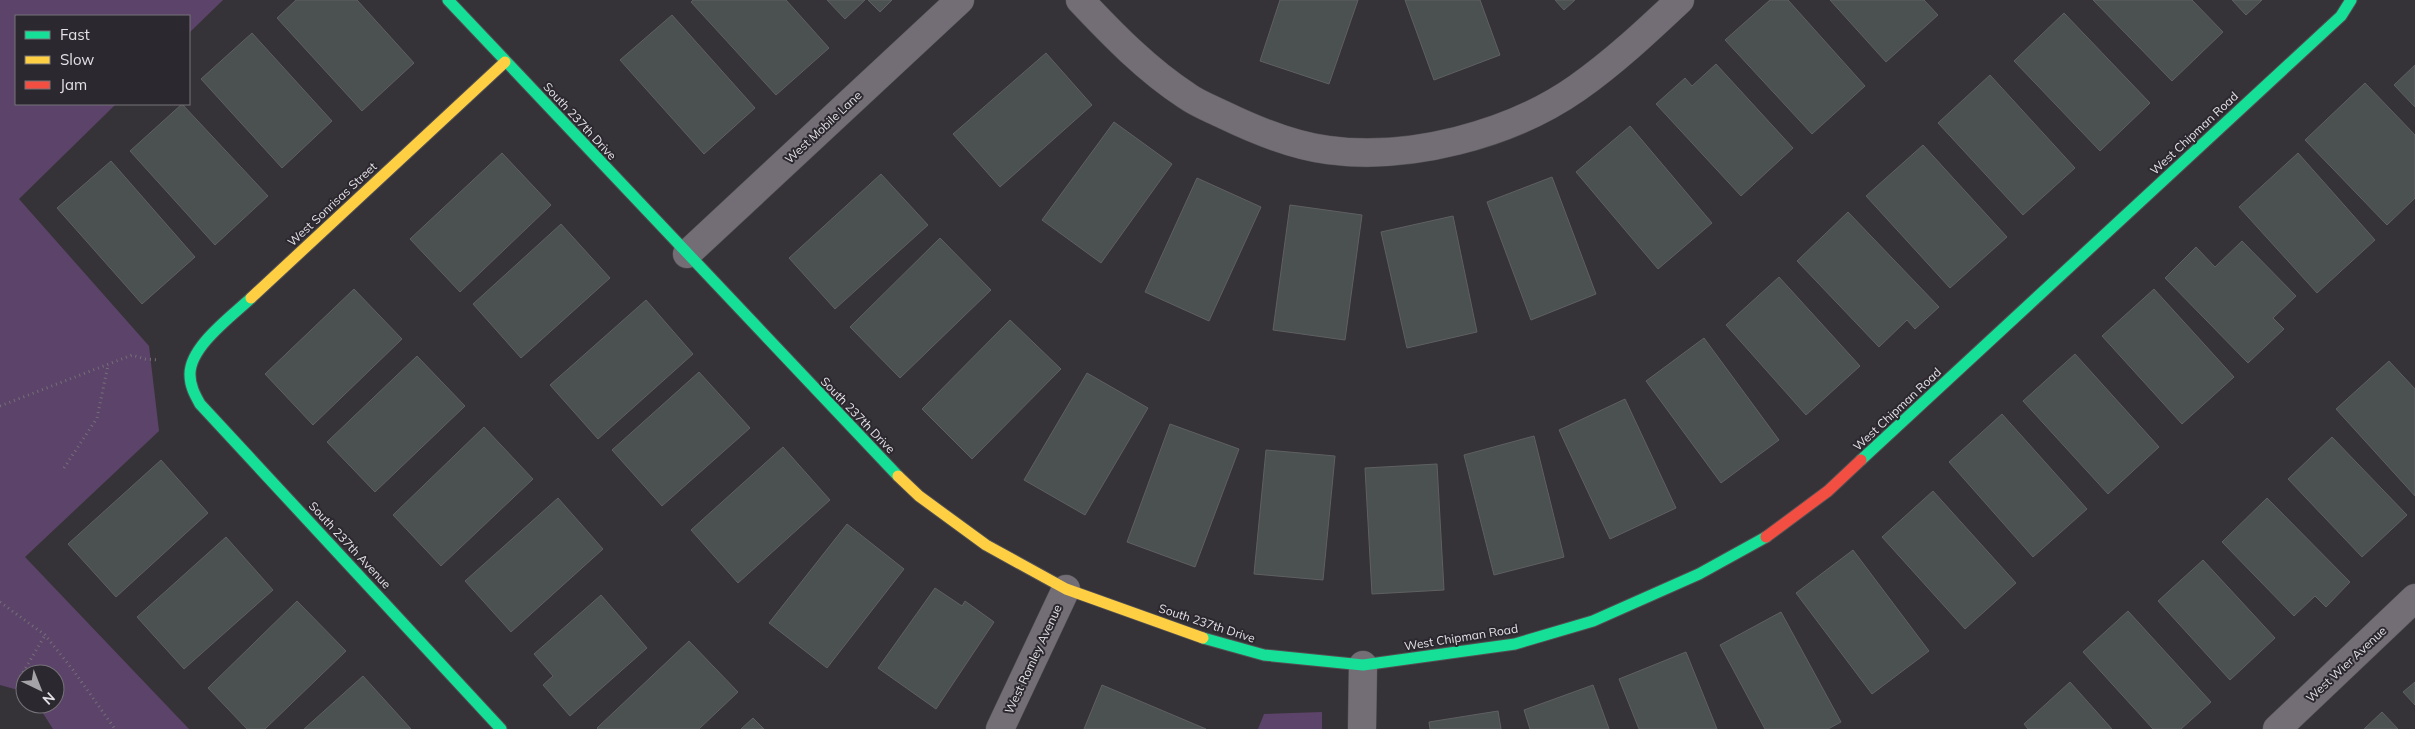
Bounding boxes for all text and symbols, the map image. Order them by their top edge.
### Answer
legend [15,15,190,105]
text: Fast [60,25,90,44]
text: Slow [60,50,94,69]
text: Jam [60,75,87,94]
street label: South 237th Drive [540,79,620,163]
street label: West Mobile Lane [782,88,864,166]
street label: West Chipman Road [2147,88,2241,178]
street label: West Sonrisas Street [284,159,380,249]
street label: West Chipman Road [1850,364,1944,454]
street label: South 237th Drive [818,374,898,456]
street label: South 237th Avenue [306,498,394,592]
street label: South 237th Drive [1157,600,1257,646]
street label: West Romley Avenue [1001,602,1065,716]
street label: West Chipman Road [1403,621,1519,653]
street label: West Wier Avenue [2303,623,2389,705]
north arrow [15,664,65,714]
text: N [39,688,59,709]

